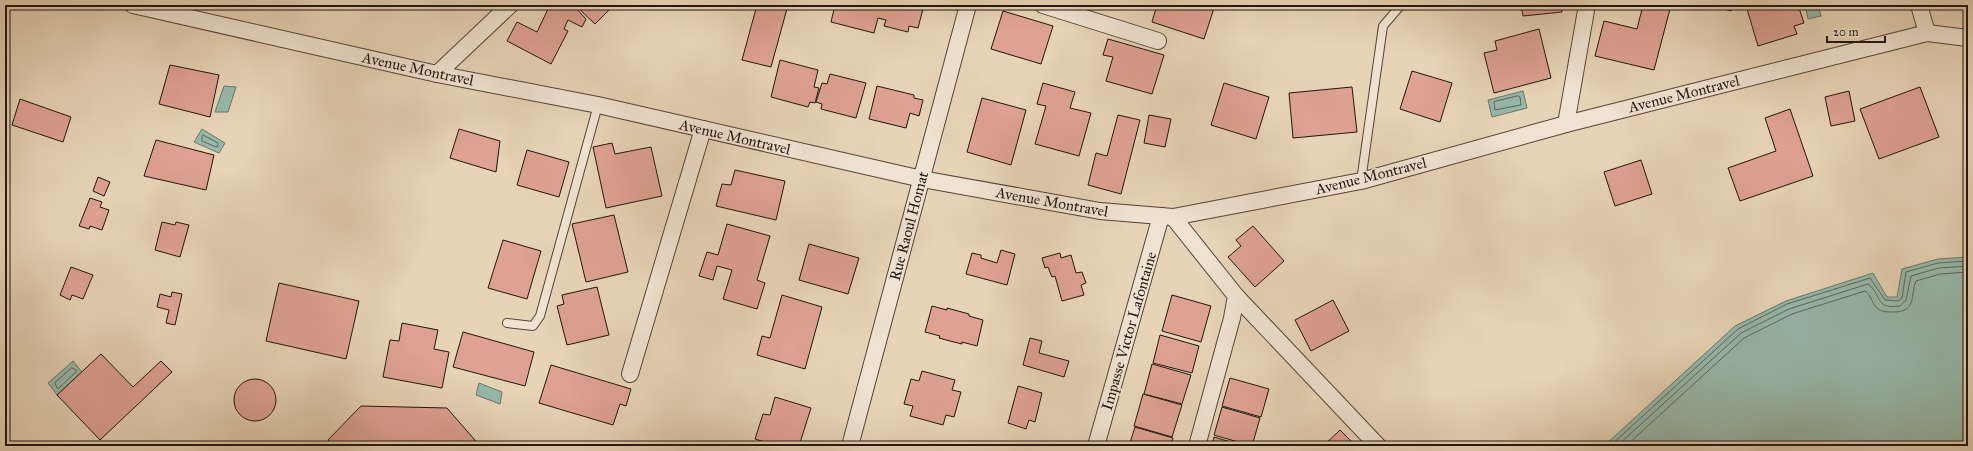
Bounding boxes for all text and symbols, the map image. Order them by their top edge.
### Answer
scale bar [1827,18,1885,44]
text: 20 m [1833,25,1859,39]
street label: Avenue Montravel [360,48,476,90]
street label: Avenue Montravel [1626,71,1742,117]
street label: Avenue Montravel [677,115,793,159]
street label: Avenue Montravel [1313,153,1429,199]
street label: Rue Raoul Homat [886,169,932,283]
street label: Avenue Montravel [993,183,1110,221]
street label: Impasse Victor Lafontaine [1098,250,1160,412]

